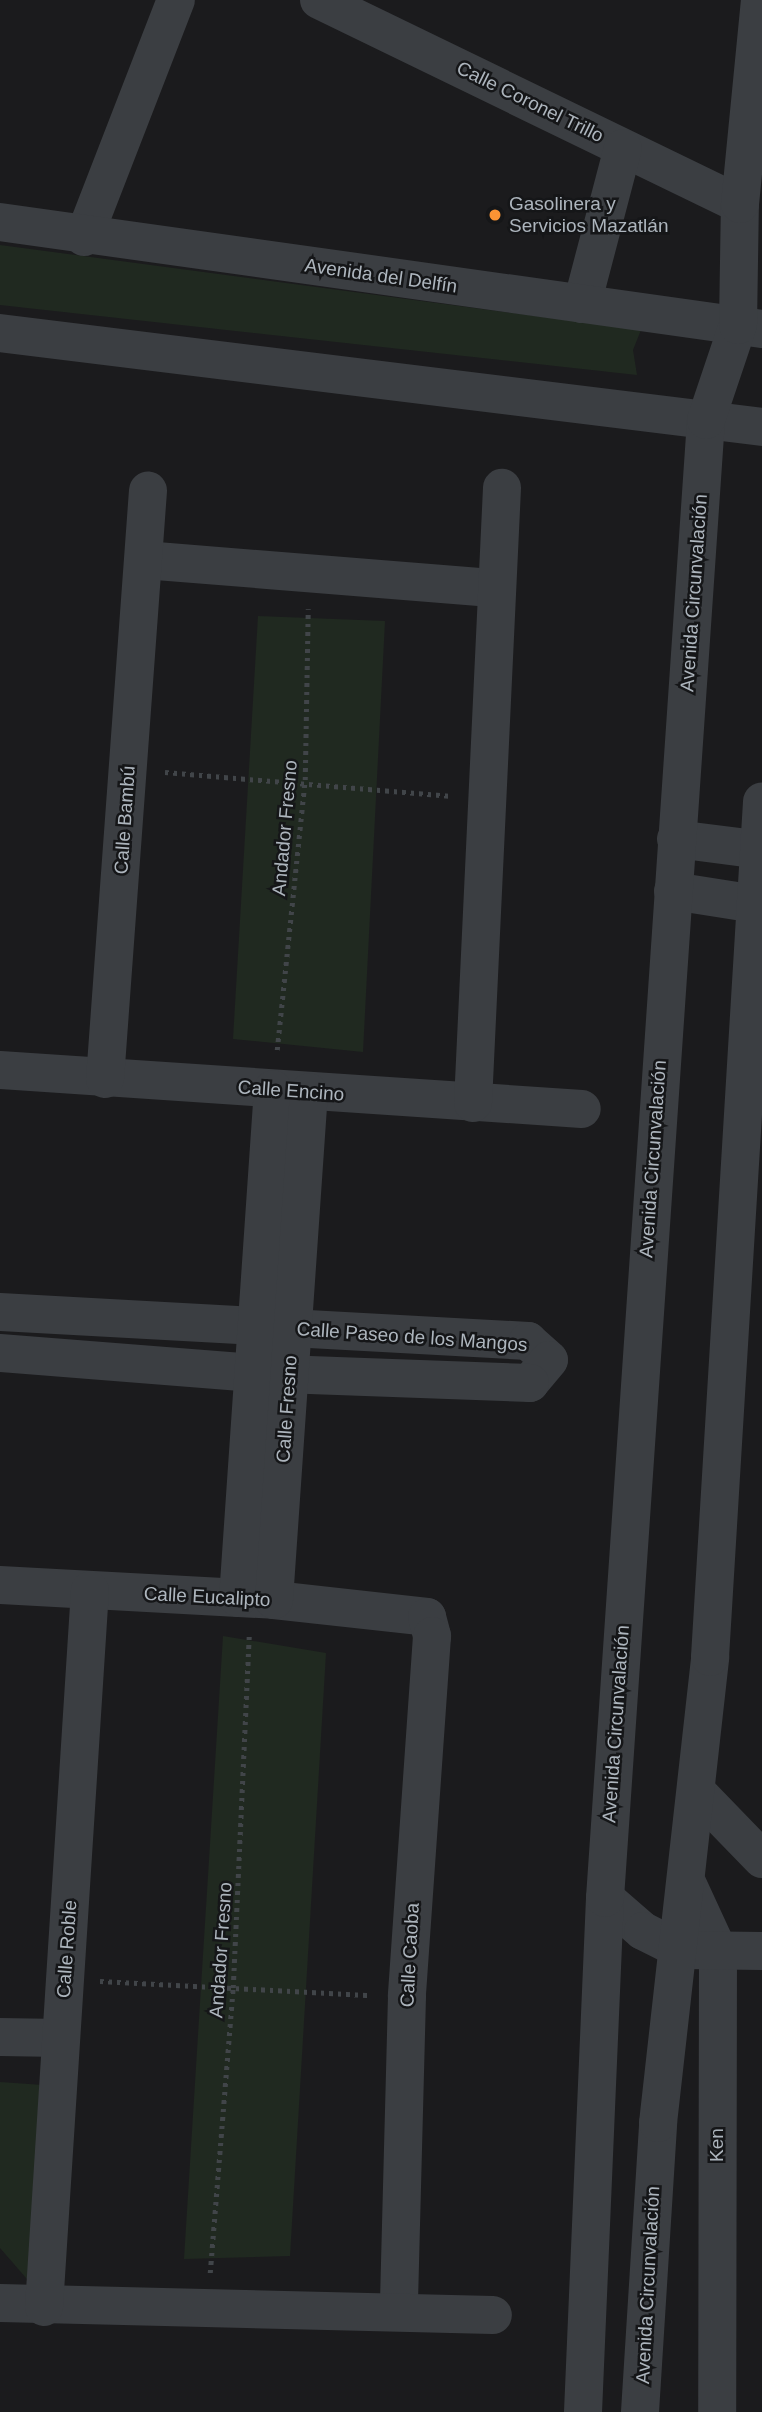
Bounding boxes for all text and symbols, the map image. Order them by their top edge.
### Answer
street label: Calle Coronel Trillo [453,56,607,148]
place label: Gasolinera y Servicios Mazatlán [509,193,668,237]
marker: Gasolinera y Servicios Mazatlán [487,207,503,223]
street label: Avenida del Delfín [303,254,459,298]
street label: Avenida Circunvalación [676,493,712,693]
street label: Andador Fresno [268,759,302,897]
street label: Calle Bambú [110,765,140,875]
street label: Avenida Circunvalación [635,1059,671,1259]
street label: Calle Encino [237,1076,345,1106]
street label: Calle Paseo de los Mangos [296,1318,528,1356]
street label: Calle Fresno [272,1354,302,1464]
street label: Calle Eucalipto [143,1582,271,1612]
street label: Avenida Circunvalación [598,1624,634,1824]
street label: Andador Fresno [205,1881,237,2019]
street label: Calle Roble [52,1899,82,1999]
street label: Calle Caoba [396,1902,424,2008]
street label: Ken [706,2128,728,2162]
street label: Avenida Circunvalación [631,2185,665,2385]

